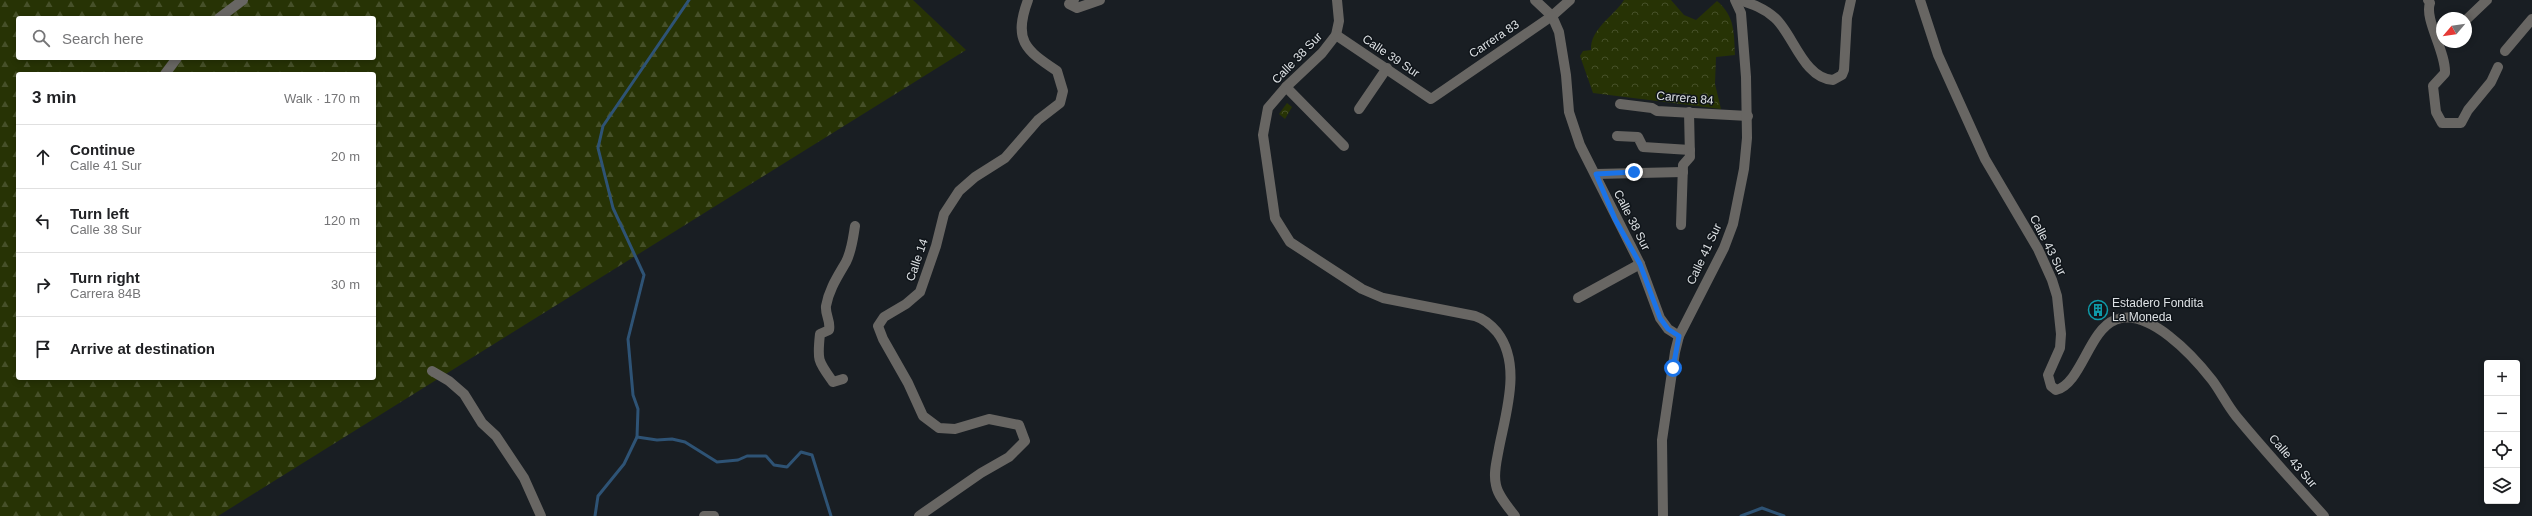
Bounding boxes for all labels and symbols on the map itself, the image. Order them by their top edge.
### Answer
north arrow [2436,12,2472,48]
street label: Carrera 83 [1466,17,1522,61]
street label: Calle 38 Sur [1269,29,1325,87]
street label: Calle 39 Sur [1360,32,1422,80]
street label: Carrera 84 [1656,89,1715,108]
route end [1625,163,1643,181]
street label: Calle 38 Sur [1611,187,1653,253]
street label: Calle 43 Sur [2027,212,2069,278]
street label: Calle 41 Sur [1684,221,1724,287]
street label: Calle 14 [903,237,931,283]
place label: Estadero Fondita La Moneda [2112,296,2204,324]
building icon: Estadero Fondita La Moneda [2087,299,2109,321]
route start [1664,359,1682,377]
street label: Calle 43 Sur [2266,431,2320,491]

